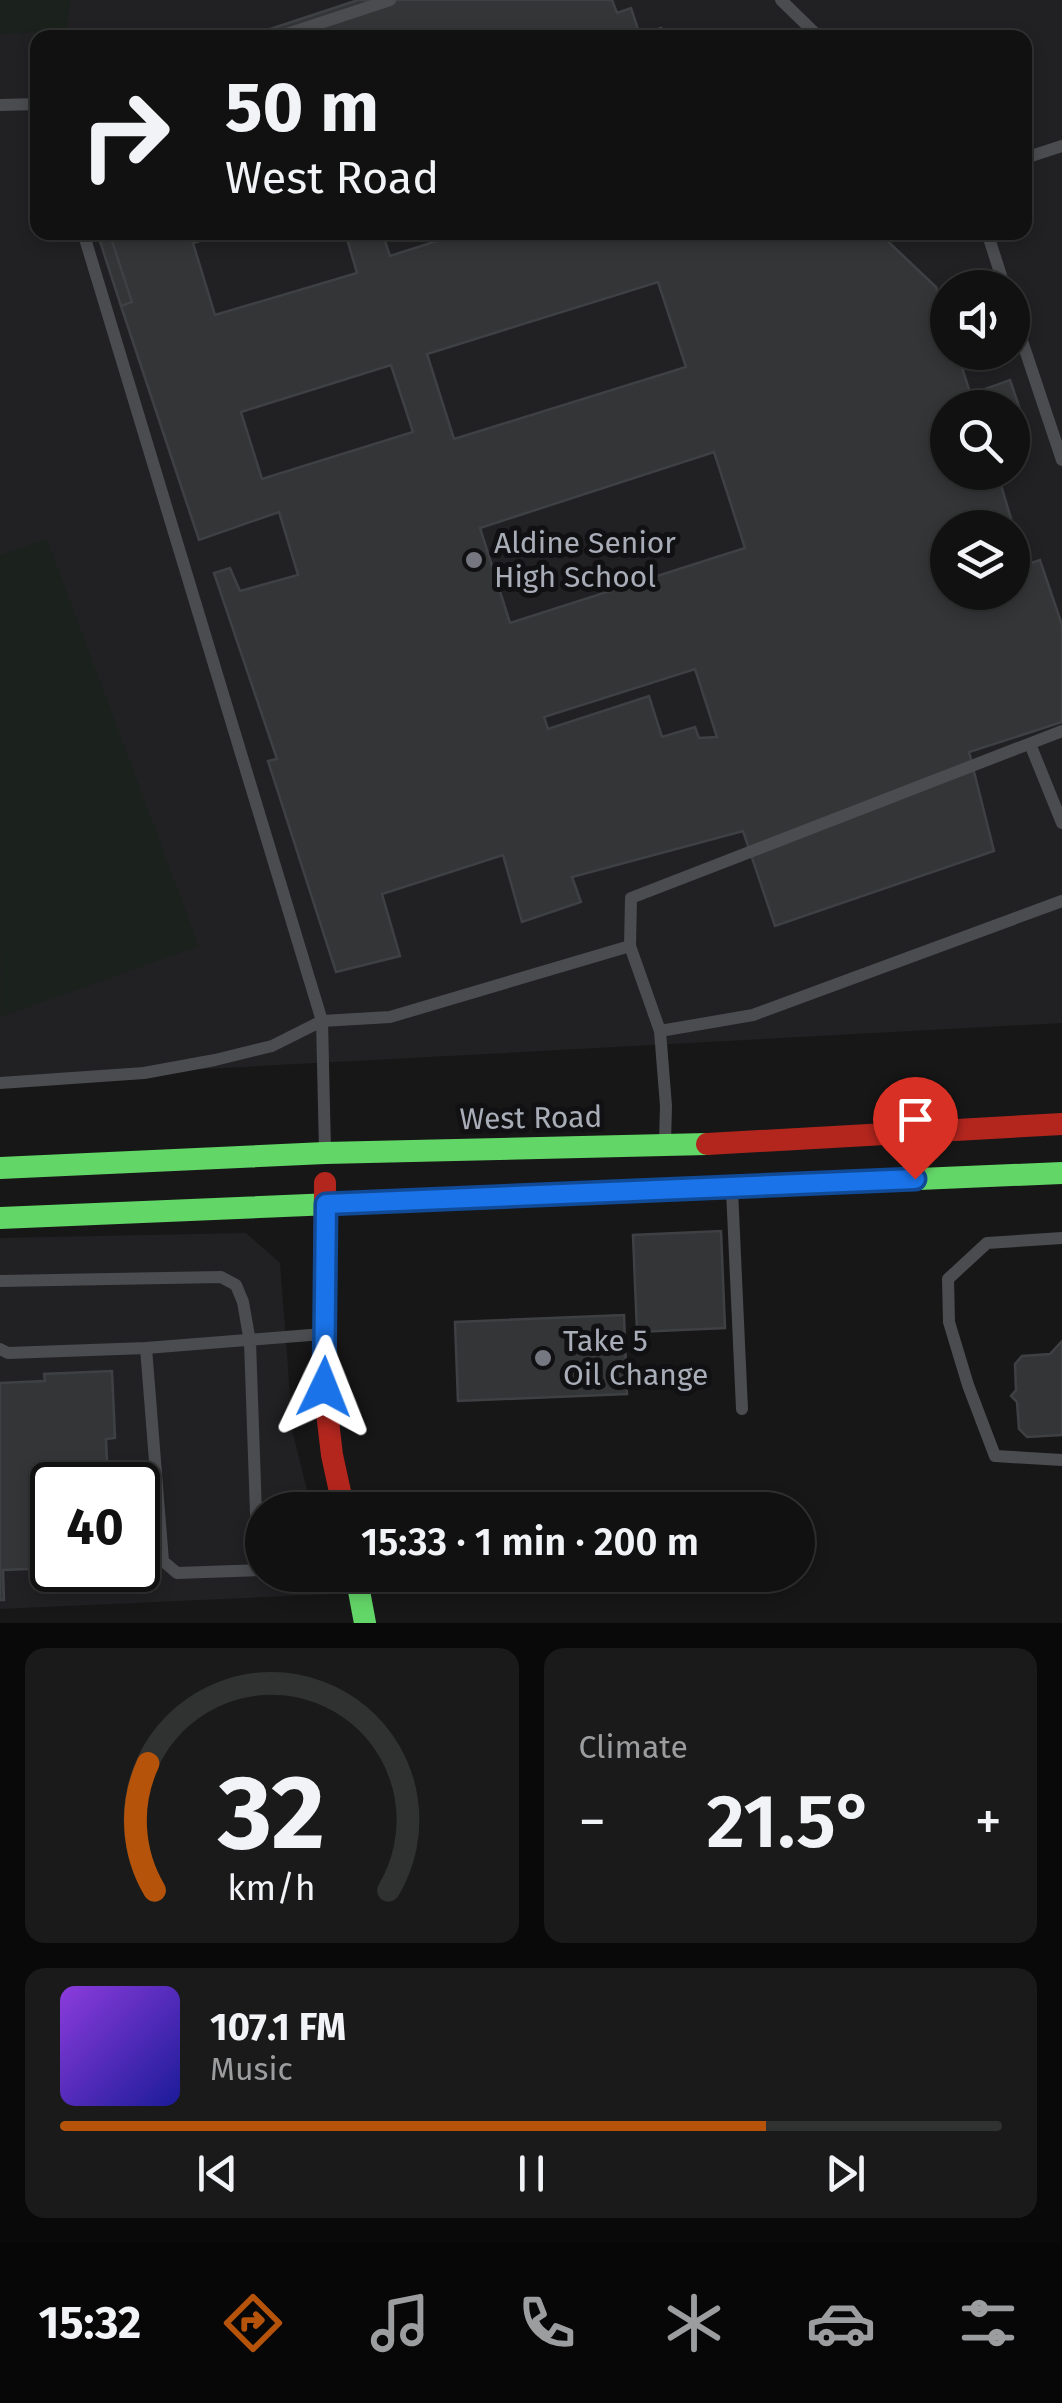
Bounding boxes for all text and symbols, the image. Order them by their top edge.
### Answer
text: 50 m [225,66,379,150]
icon: right [60,70,190,200]
text: West Road [225,151,439,205]
map controls [930,270,1030,610]
button: sound [930,270,1030,370]
button: search [930,390,1030,490]
button: layers [930,510,1030,610]
place label: Aldine Senior High School [494,525,676,595]
marker: Aldine Senior High School [463,549,485,571]
pin [873,1077,958,1180]
icon: arrive [888,1092,943,1147]
street label: West Road [459,1099,603,1137]
place label: Take 5 Oil Change [563,1323,708,1393]
position arrow [272,1335,376,1439]
marker: Take 5 Oil Change [532,1347,554,1369]
speed limit sign: 40 [30,1462,160,1592]
text: 15:33 · 1 min · 200 m [361,1519,699,1565]
text: Climate [579,1728,688,1766]
text: 32 [217,1751,325,1876]
text: 21.5° [707,1777,874,1867]
text: − [579,1789,606,1855]
text: + [975,1789,1002,1855]
text: km/h [228,1867,316,1909]
text: 107.1 FM [210,2004,346,2050]
text: Music [210,2050,293,2088]
icon: previous [190,2146,245,2201]
icon: pause [504,2146,559,2201]
icon: next [818,2146,873,2201]
icon: directions [218,2288,288,2358]
icon: music [365,2288,435,2358]
icon: phone [512,2288,582,2358]
icon: climate [659,2288,729,2358]
icon: car [806,2288,876,2358]
icon: filters [953,2288,1023,2358]
text: 15:32 [39,2296,141,2350]

